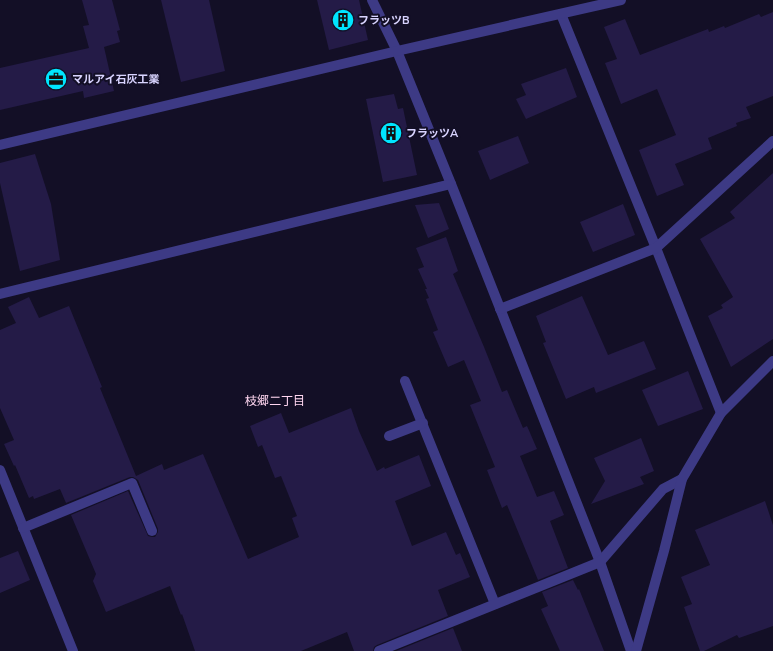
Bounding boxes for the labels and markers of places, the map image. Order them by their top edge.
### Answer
building icon: フラッツB [330,7,356,33]
place label: フラッツB [358,13,410,28]
office icon: マルアイ石灰工業 [43,66,69,92]
place label: マルアイ石灰工業 [72,72,159,87]
building icon: フラッツA [378,120,404,146]
place label: フラッツA [406,126,459,141]

